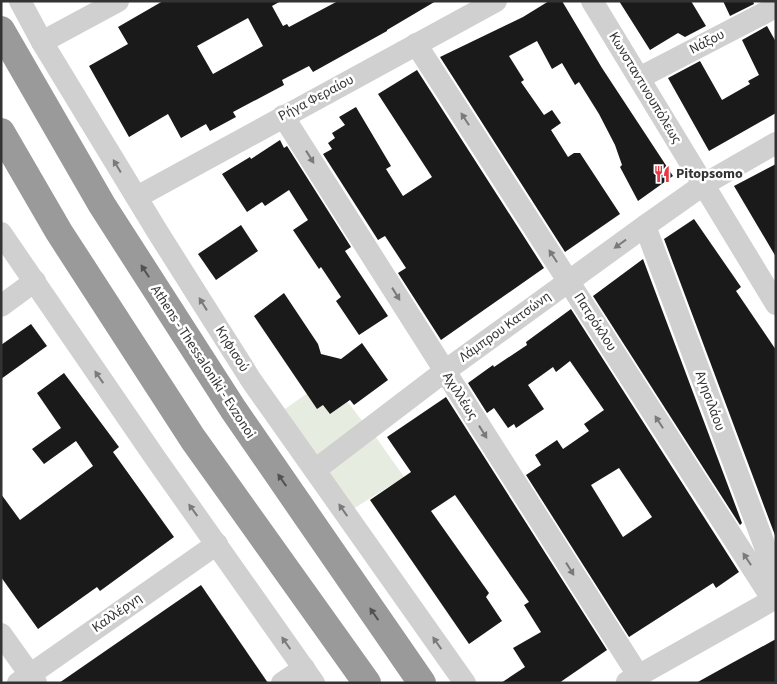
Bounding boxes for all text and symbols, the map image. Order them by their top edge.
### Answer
street label: Νάξου [686,25,728,59]
street label: Κωνσταντινουπόλεως [604,28,686,148]
street label: Ρήγα Φεραίου [275,70,357,126]
one-way arrow [460,113,469,126]
one-way arrow [305,150,314,164]
one-way arrow [113,159,122,172]
restaurant icon: Pitopsomo [652,164,672,184]
place label: Pitopsomo [676,164,743,184]
one-way arrow [613,239,627,249]
one-way arrow [548,249,558,262]
one-way arrow [140,265,149,278]
street label: Athens - Thessaloniki - Evzonoi [146,281,260,443]
street label: Λάμπρου Κατσώνη [455,287,555,367]
one-way arrow [392,288,401,301]
street label: Πατρόκλου [569,289,621,355]
one-way arrow [198,297,208,310]
street label: Κηφισού [210,322,254,376]
street label: Αχιλλέως [438,368,482,424]
street label: Αγησιλάου [690,368,730,434]
one-way arrow [94,370,104,384]
one-way arrow [655,415,664,429]
one-way arrow [479,425,488,438]
one-way arrow [277,473,287,487]
one-way arrow [188,503,198,517]
one-way arrow [338,504,349,517]
one-way arrow [742,552,752,565]
one-way arrow [566,562,575,575]
street label: Καλλέργη [88,588,146,638]
one-way arrow [369,607,379,621]
one-way arrow [281,636,291,650]
one-way arrow [432,636,442,650]

